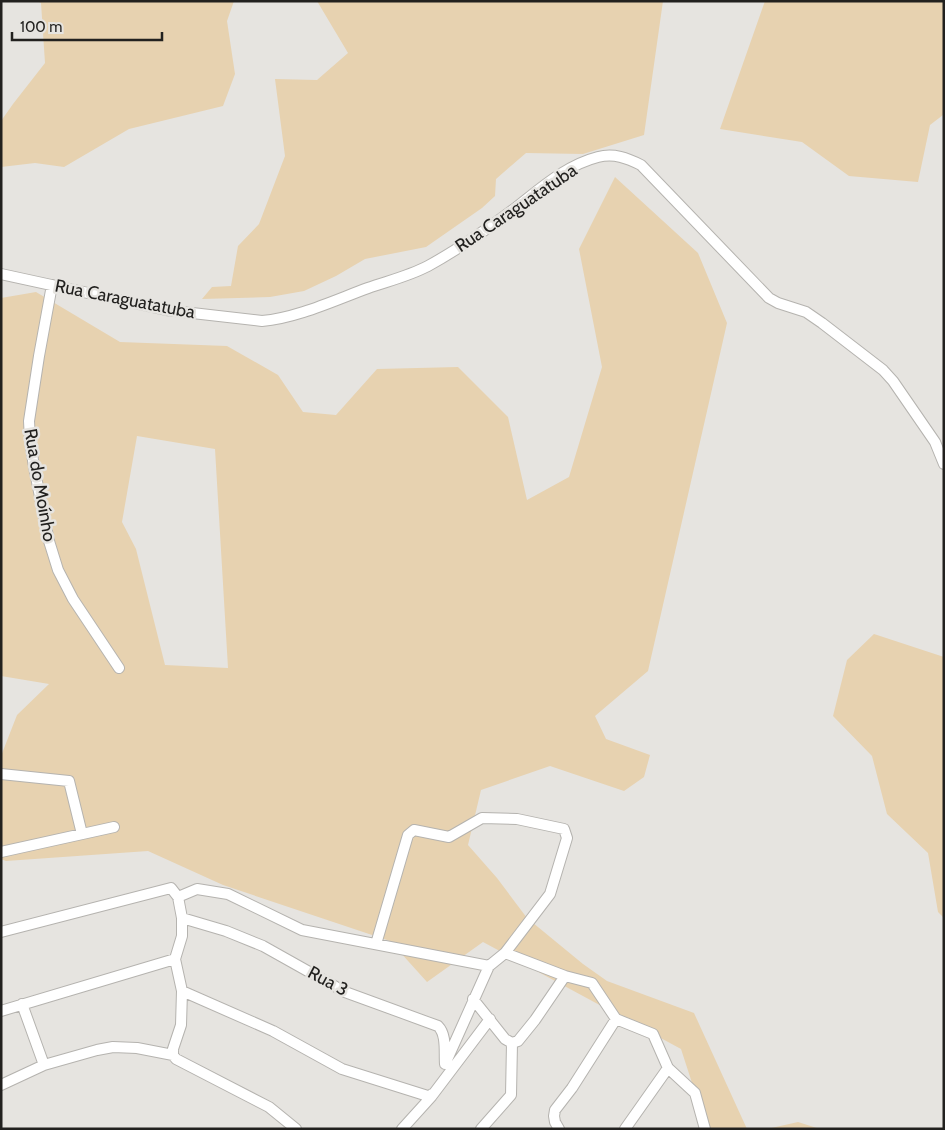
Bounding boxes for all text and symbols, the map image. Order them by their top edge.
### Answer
scale bar [12,10,162,42]
text: 100 m [20,18,62,36]
street label: Rua Caraguatatuba [451,159,581,257]
street label: Rua Caraguatatuba [53,275,197,323]
street label: Rua do Moínho [19,427,61,543]
street label: Rua 3 [304,961,352,1001]

